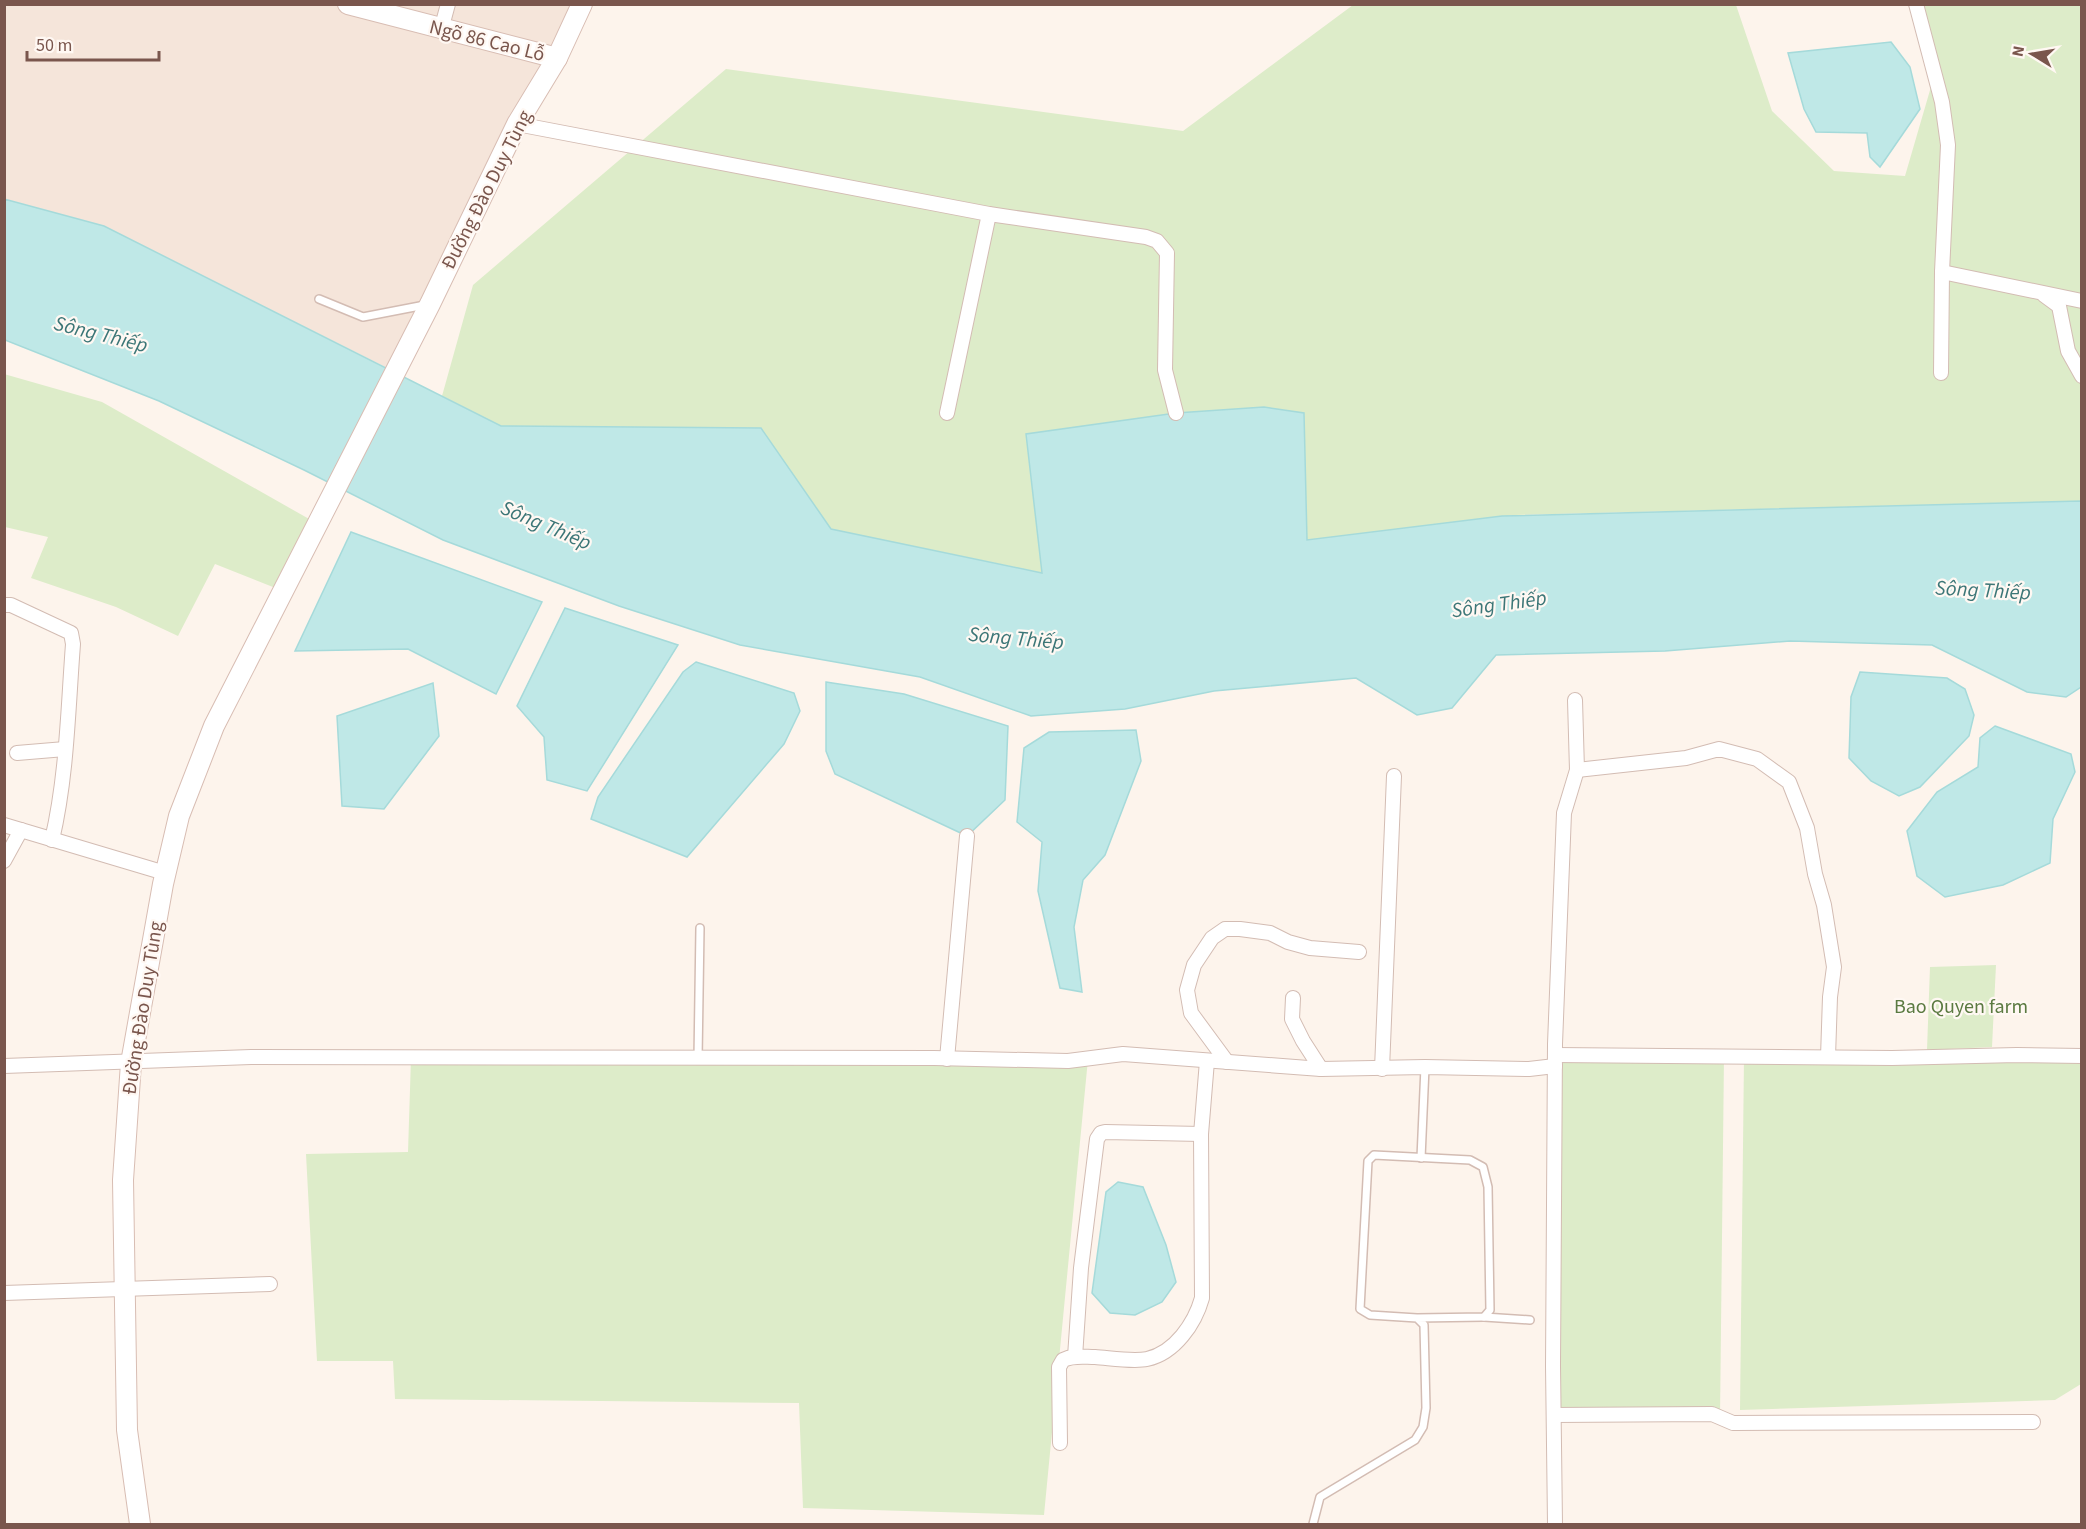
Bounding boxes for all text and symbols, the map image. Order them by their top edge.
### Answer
street label: Ngõ 86 Cao Lỗ [426,13,548,69]
scale bar [27,24,159,62]
north arrow [2002,24,2062,84]
text: 50 m [36,33,72,58]
text: N [2006,44,2030,59]
street label: Đường Đào Duy Tùng [435,106,539,274]
water label: Sông Thiếp [51,308,151,360]
water label: Sông Thiếp [496,492,596,558]
water label: Sông Thiếp [1934,573,2032,607]
water label: Sông Thiếp [1449,582,1549,626]
water label: Sông Thiếp [967,619,1065,657]
street label: Đường Đào Duy Tùng [115,919,171,1097]
park label: Bao Quyen farm [1894,993,2028,1021]

